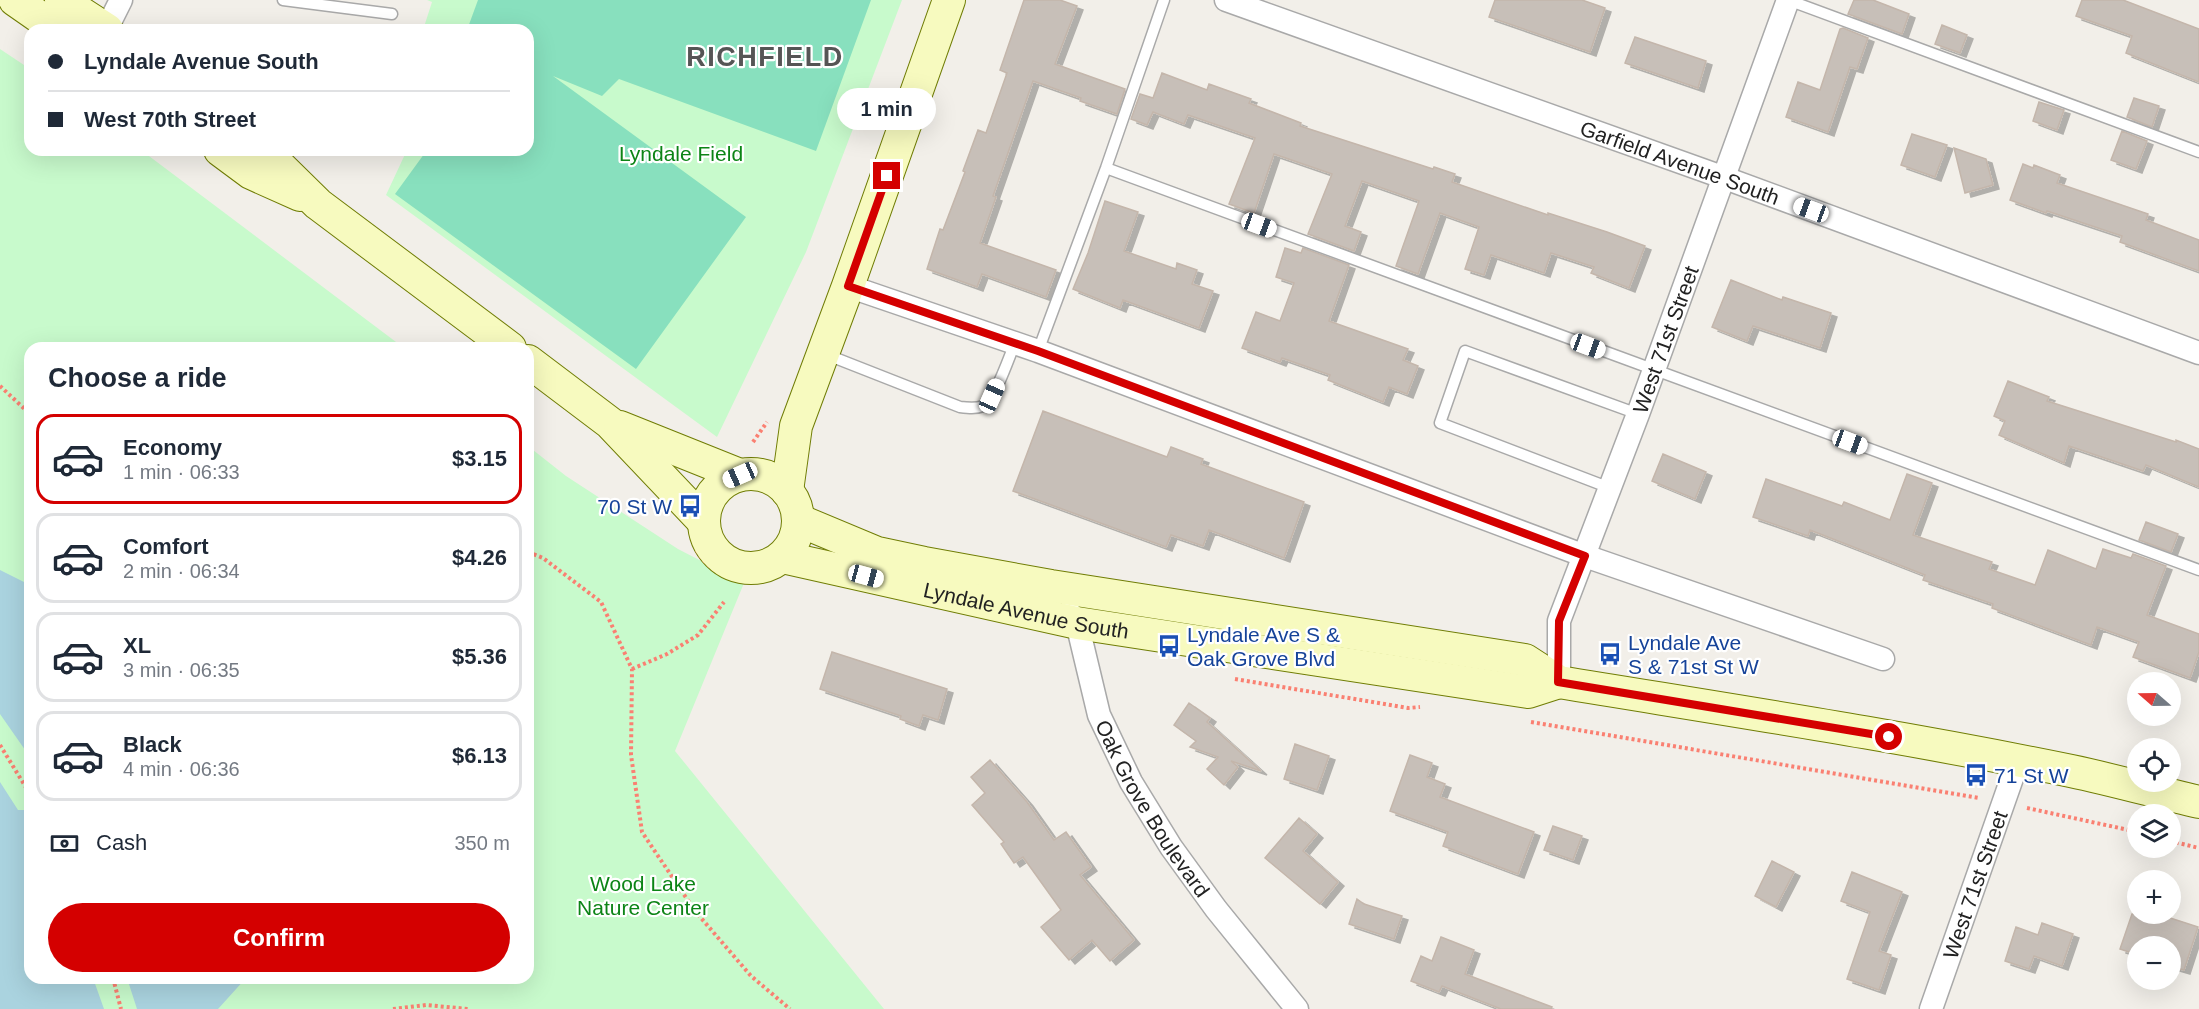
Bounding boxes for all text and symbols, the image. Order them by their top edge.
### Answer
district label: RICHFIELD [686,42,844,72]
text: Lyndale Avenue South [84,49,319,74]
callout: 1 min [838,89,936,131]
text: 1 min [860,98,913,120]
text: West 70th Street [84,107,256,132]
street label: Garfield Avenue South [1577,116,1783,209]
park label: Lyndale Field [619,142,743,165]
route end [873,162,900,189]
car [1791,195,1831,225]
car [1239,210,1279,240]
street label: West 71st Street [1628,262,1702,416]
car [1568,331,1608,361]
text: Choose a ride [48,363,227,393]
car [976,376,1008,416]
car [1830,427,1870,457]
icon: car [51,432,105,486]
text: Economy [123,435,222,460]
text: $3.15 [452,446,507,471]
car [720,459,760,491]
text: 1 min · 06:33 [123,461,240,483]
bus stop icon: 70 St W [677,493,703,519]
place label: 70 St W [597,495,672,518]
icon: car [51,531,105,585]
text: Comfort [123,534,209,559]
text: $4.26 [452,545,507,570]
text: 2 min · 06:34 [123,560,240,582]
car [846,563,886,589]
street label: Lyndale Avenue South [921,578,1130,642]
place label: Lyndale Ave S & Oak Grove Blvd [1187,623,1340,670]
icon: car [51,630,105,684]
place label: Lyndale Ave S & 71st St W [1628,631,1759,678]
text: XL [123,633,151,658]
bus stop icon: Lyndale Ave S & Oak Grove Blvd [1156,633,1182,659]
bus stop icon: Lyndale Ave S & 71st St W [1597,641,1623,667]
text: $5.36 [452,644,507,669]
text: 3 min · 06:35 [123,659,240,681]
north arrow [2127,672,2181,726]
map controls [2127,672,2181,990]
street label: Oak Grove Boulevard [1092,716,1215,901]
route start [1875,723,1902,750]
icon: car [51,729,105,783]
text: Black [123,732,182,757]
button: locate [2127,738,2181,792]
text: $6.13 [452,743,507,768]
text: 4 min · 06:36 [123,758,240,780]
bus stop icon: 71 St W [1963,762,1989,788]
place label: 71 St W [1994,764,2069,787]
button: layers [2127,804,2181,858]
street label: West 71st Street [1938,807,2011,961]
icon: cash [48,827,81,860]
text: Cash [96,830,147,855]
text: 350 m [454,832,510,854]
button: + [2127,870,2181,924]
park label: Wood Lake Nature Center [577,872,709,919]
button: Confirm [48,903,510,972]
button: − [2127,936,2181,990]

